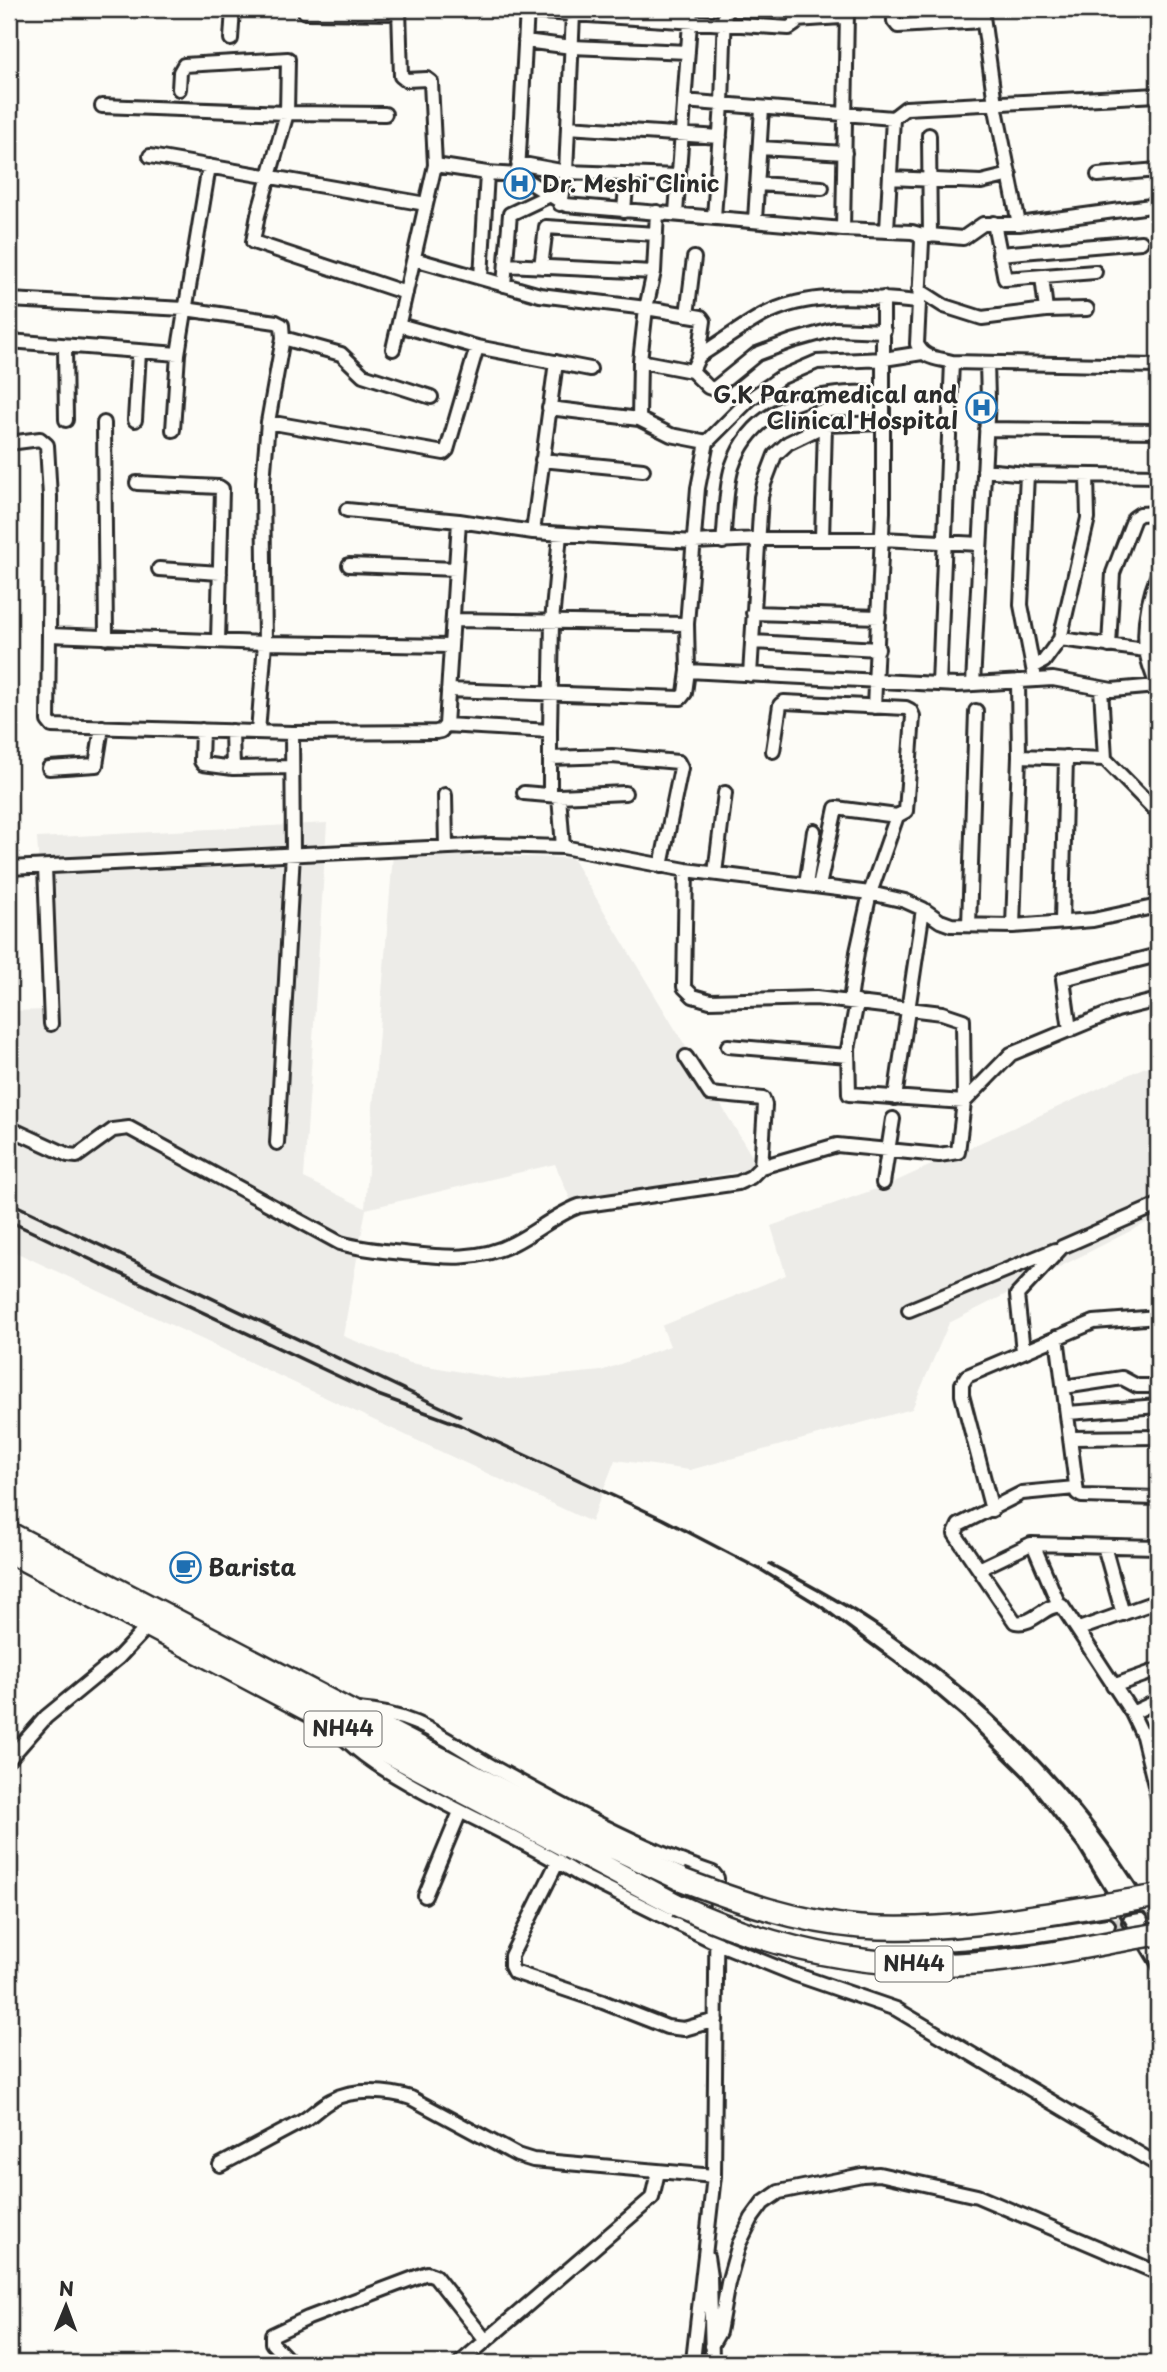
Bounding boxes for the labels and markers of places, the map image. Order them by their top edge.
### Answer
place label: Dr. Meshi Clinic [542,165,719,200]
hospital icon: Dr. Meshi Clinic [502,167,536,201]
place label: G.K Paramedical and Clinical Hospital [713,376,958,437]
hospital icon: G.K Paramedical and Clinical Hospital [964,391,998,425]
place label: Barista [208,1549,297,1584]
cafe icon: Barista [168,1551,202,1585]

